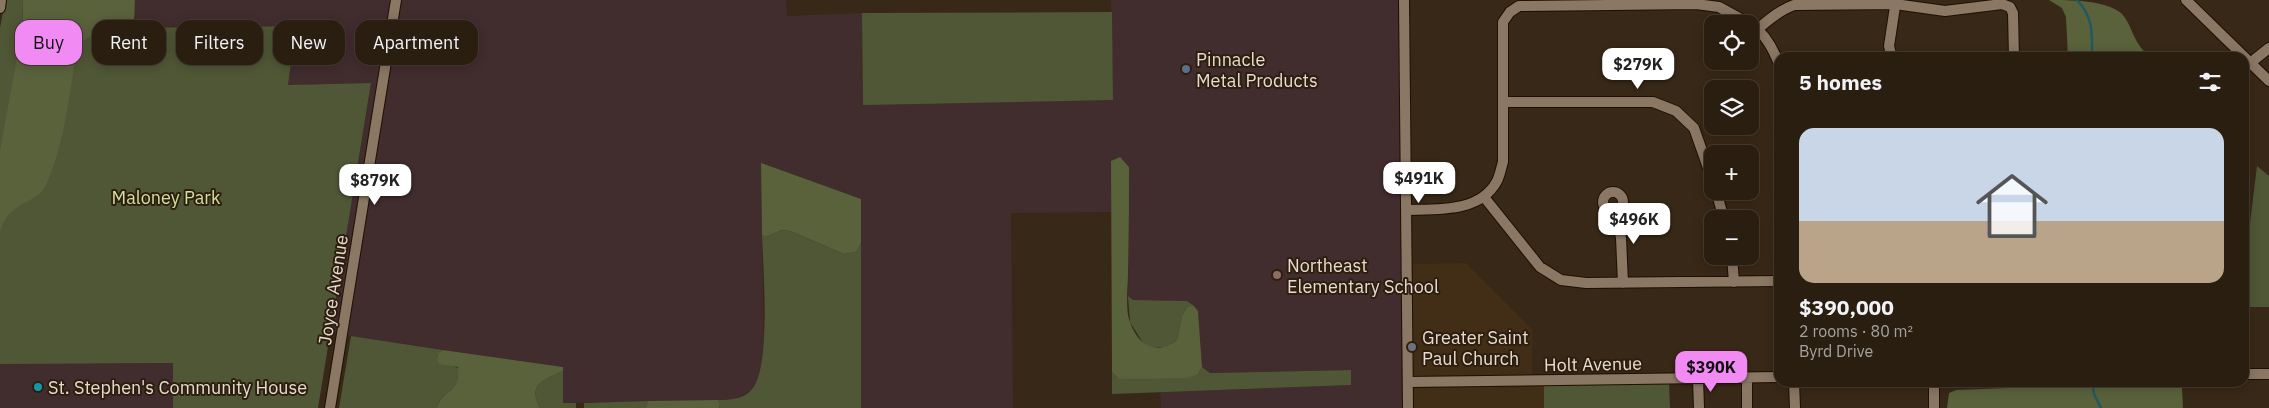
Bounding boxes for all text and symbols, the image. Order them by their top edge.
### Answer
map controls [1704,15,1759,265]
button: locate [1704,15,1759,70]
chip: Buy [15,20,82,65]
chip: Rent [92,20,166,65]
chip: Filters [176,20,263,65]
chip: New [273,20,345,65]
chip: Apartment [355,20,478,65]
place label: Pinnacle Metal Products [1196,48,1318,92]
pin: $279K [1603,48,1673,90]
text: $279K [1613,54,1663,74]
marker: Pinnacle Metal Products [1180,63,1192,75]
text: 5 homes [1799,68,1882,96]
icon: filters [2196,68,2224,96]
button: layers [1704,80,1759,135]
button: + [1704,145,1759,200]
icon: home [1967,161,2057,251]
pin: $491K [1384,162,1454,204]
pin: $879K [340,164,410,206]
text: $491K [1394,168,1444,188]
text: $879K [350,170,400,190]
park label: Maloney Park [112,186,221,209]
pin: $496K [1599,202,1669,245]
text: $496K [1609,209,1659,229]
button: − [1704,210,1759,265]
street label: Joyce Avenue [313,233,353,347]
place label: Northeast Elementary School [1287,254,1439,298]
marker: Northeast Elementary School [1271,269,1283,281]
text: $390,000 [1799,293,1894,321]
text: 2 rooms · 80 m² [1799,321,1913,341]
place label: Greater Saint Paul Church [1422,326,1529,370]
marker: Greater Saint Paul Church [1406,341,1418,353]
text: Byrd Drive [1799,341,1873,361]
pin: $390K [1676,350,1746,393]
street label: Holt Avenue [1544,352,1642,376]
text: $390K [1686,357,1736,377]
place label: St. Stephen's Community House [48,376,307,399]
marker: St. Stephen's Community House [32,381,44,393]

